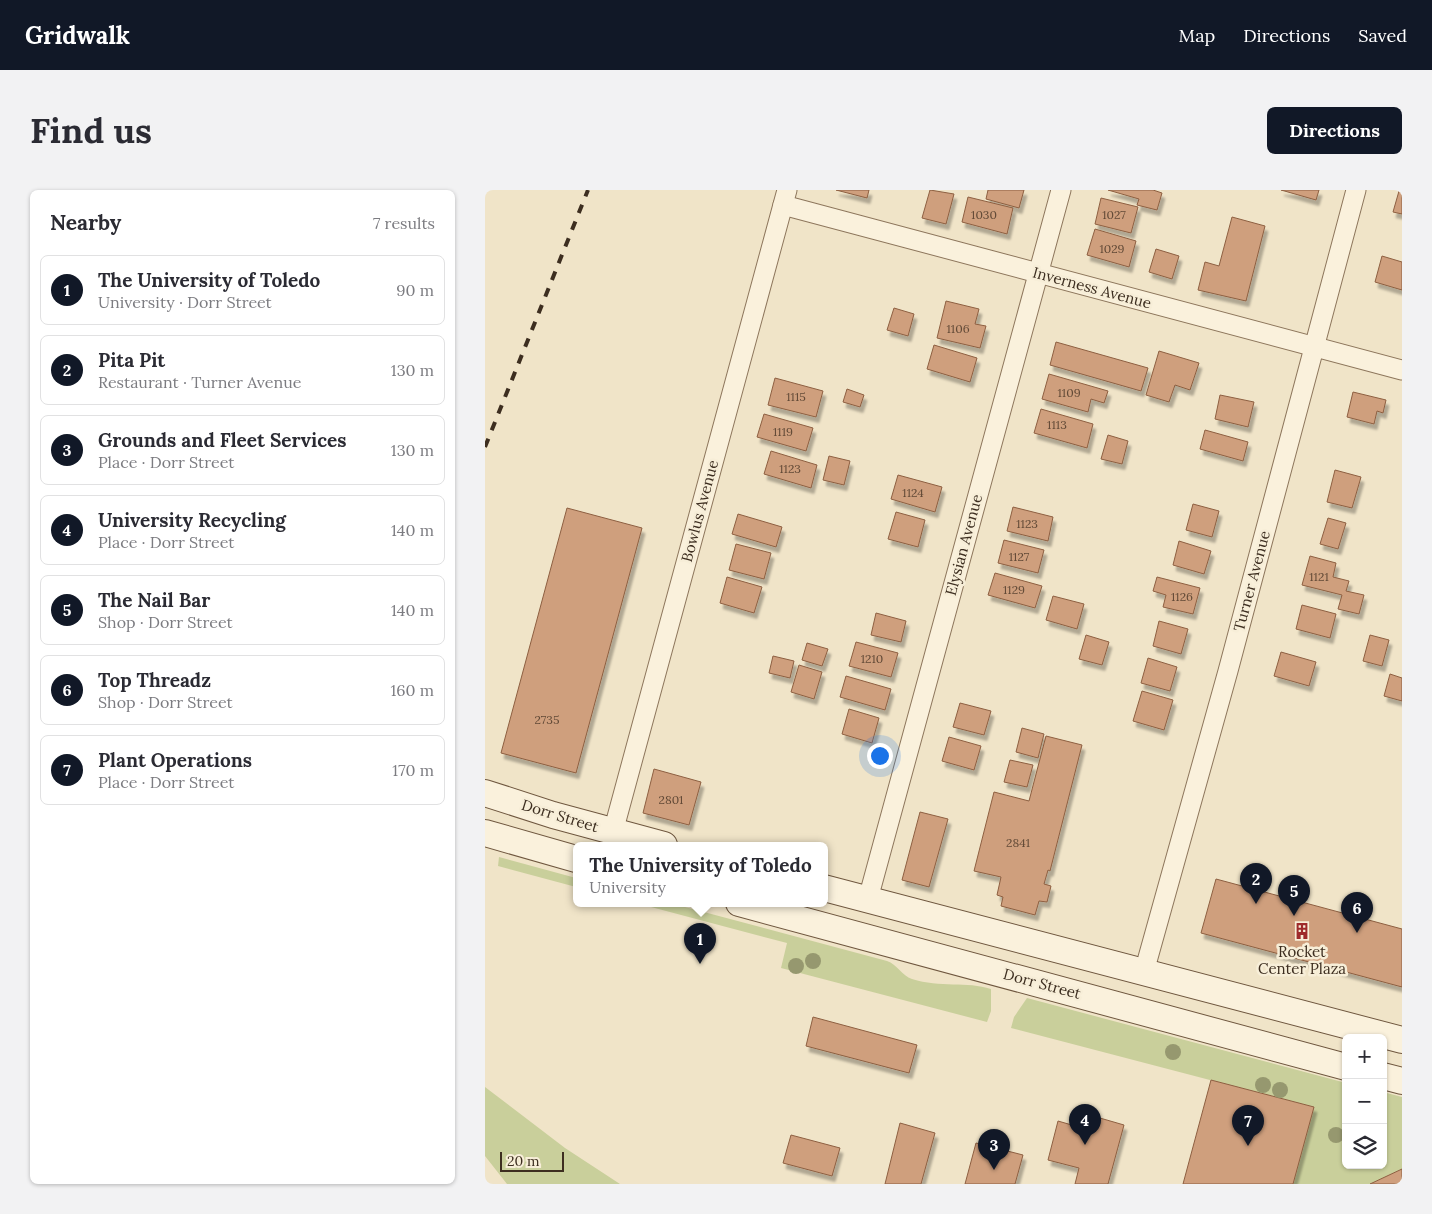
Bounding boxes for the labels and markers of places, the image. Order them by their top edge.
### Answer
pin: 2 [1240,863,1272,904]
pin: 5 [1278,875,1310,916]
pin: 6 [1341,892,1373,933]
building icon: Rocket Center Plaza [1292,921,1312,941]
pin: 1 [684,923,716,964]
place label: Rocket Center Plaza [1258,942,1346,978]
pin: 4 [1069,1104,1101,1145]
pin: 7 [1232,1105,1264,1146]
pin: 3 [978,1129,1010,1170]

